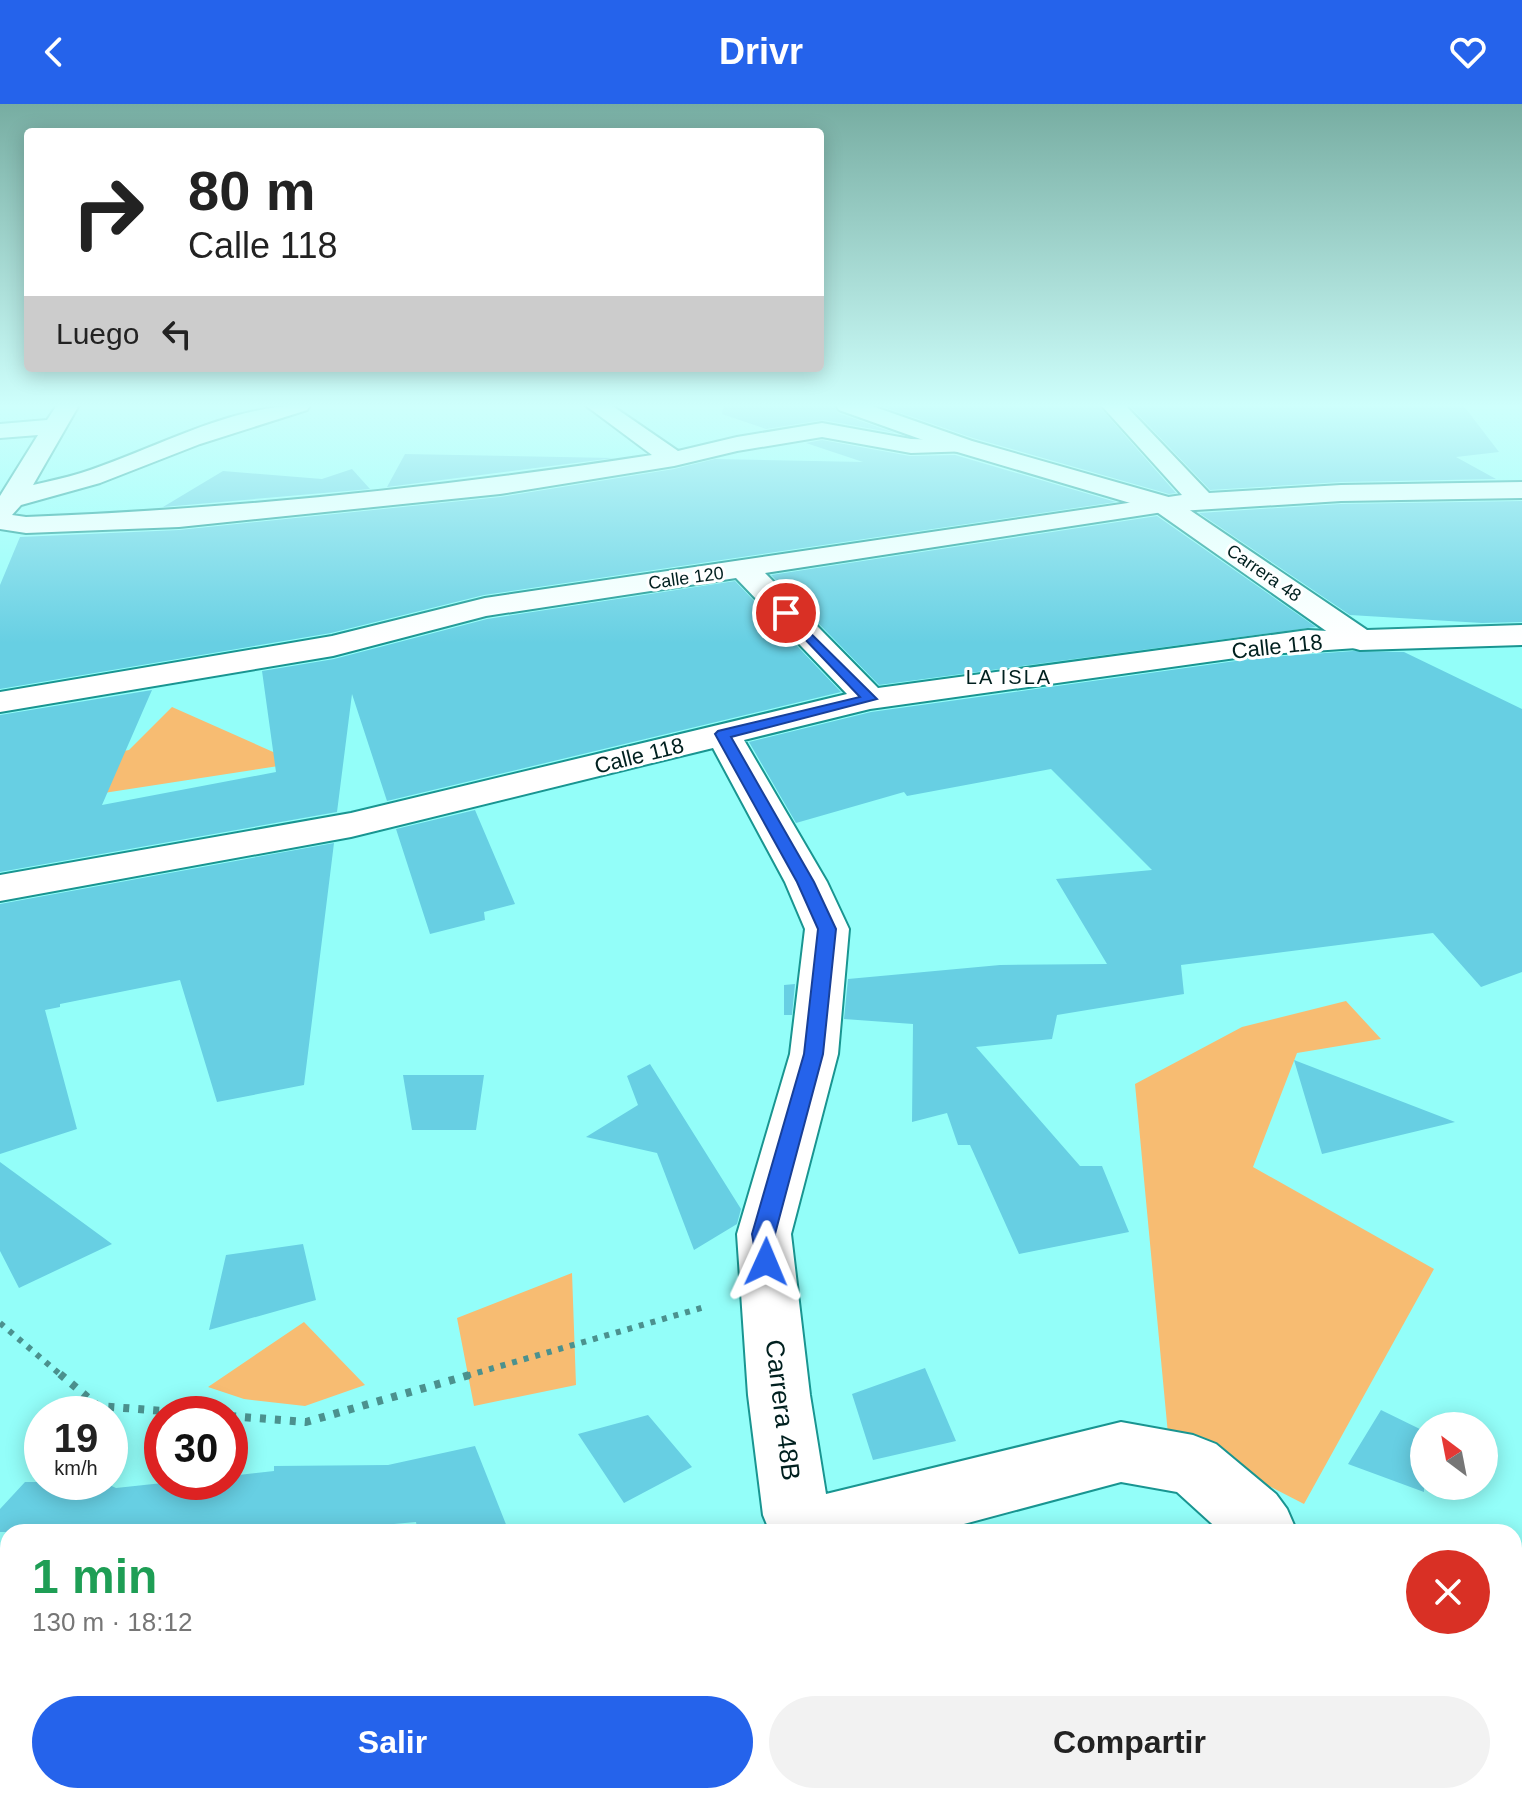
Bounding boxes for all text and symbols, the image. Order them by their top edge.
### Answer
icon: back [32,30,76,74]
icon: heart [1446,30,1490,74]
text: Drivr [719,31,803,72]
text: 80 m [188,159,316,222]
icon: right [56,160,160,264]
text: Calle 118 [188,225,337,266]
icon: left [155,312,199,356]
text: Luego [56,317,139,350]
street label: Carrera 48 [1223,540,1305,606]
street label: Calle 120 [647,563,725,593]
pin [752,579,820,647]
icon: arrive [764,591,808,635]
street label: Calle 118 [1230,629,1324,664]
district label: LA ISLA [966,666,1052,688]
street label: Calle 118 [592,732,686,779]
position arrow [724,1220,808,1304]
street label: Carrera 48B [759,1338,807,1482]
speed limit sign: 30 [144,1396,248,1500]
north arrow [1410,1412,1498,1500]
map controls [1410,1412,1498,1500]
text: 19 [54,1416,98,1460]
text: km/h [54,1457,98,1479]
text: 1 min [32,1550,157,1603]
button: close [1406,1550,1490,1634]
text: 130 m · 18:12 [32,1607,192,1637]
button: Salir [32,1696,753,1788]
button: Compartir [769,1696,1490,1788]

